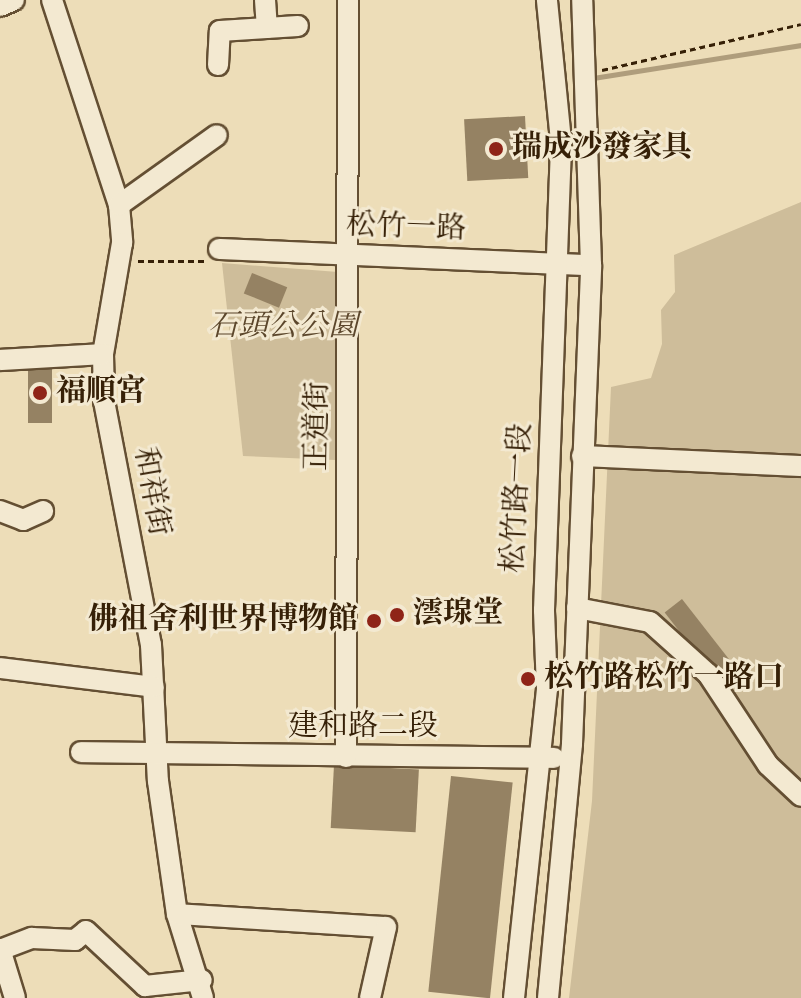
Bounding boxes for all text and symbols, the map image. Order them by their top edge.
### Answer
place label: 瑞成沙發家具 [512,131,692,167]
marker: 瑞成沙發家具 [487,140,505,158]
street label: 松竹一路 [345,209,467,249]
park label: 石頭公公園 [208,310,358,346]
place label: 福順宮 [56,375,146,411]
street label: 正道街 [300,381,338,471]
marker: 福順宮 [31,384,49,402]
street label: 松竹路一段 [497,422,541,574]
street label: 和祥街 [124,445,176,539]
place label: 澐瑔堂 [413,597,503,633]
place label: 佛祖舍利世界博物館 [88,603,358,639]
marker: 澐瑔堂 [388,606,406,624]
marker: 佛祖舍利世界博物館 [365,612,383,630]
place label: 松竹路松竹一路口 [544,661,784,697]
marker: 松竹路松竹一路口 [519,670,537,688]
street label: 建和路二段 [288,710,438,746]

